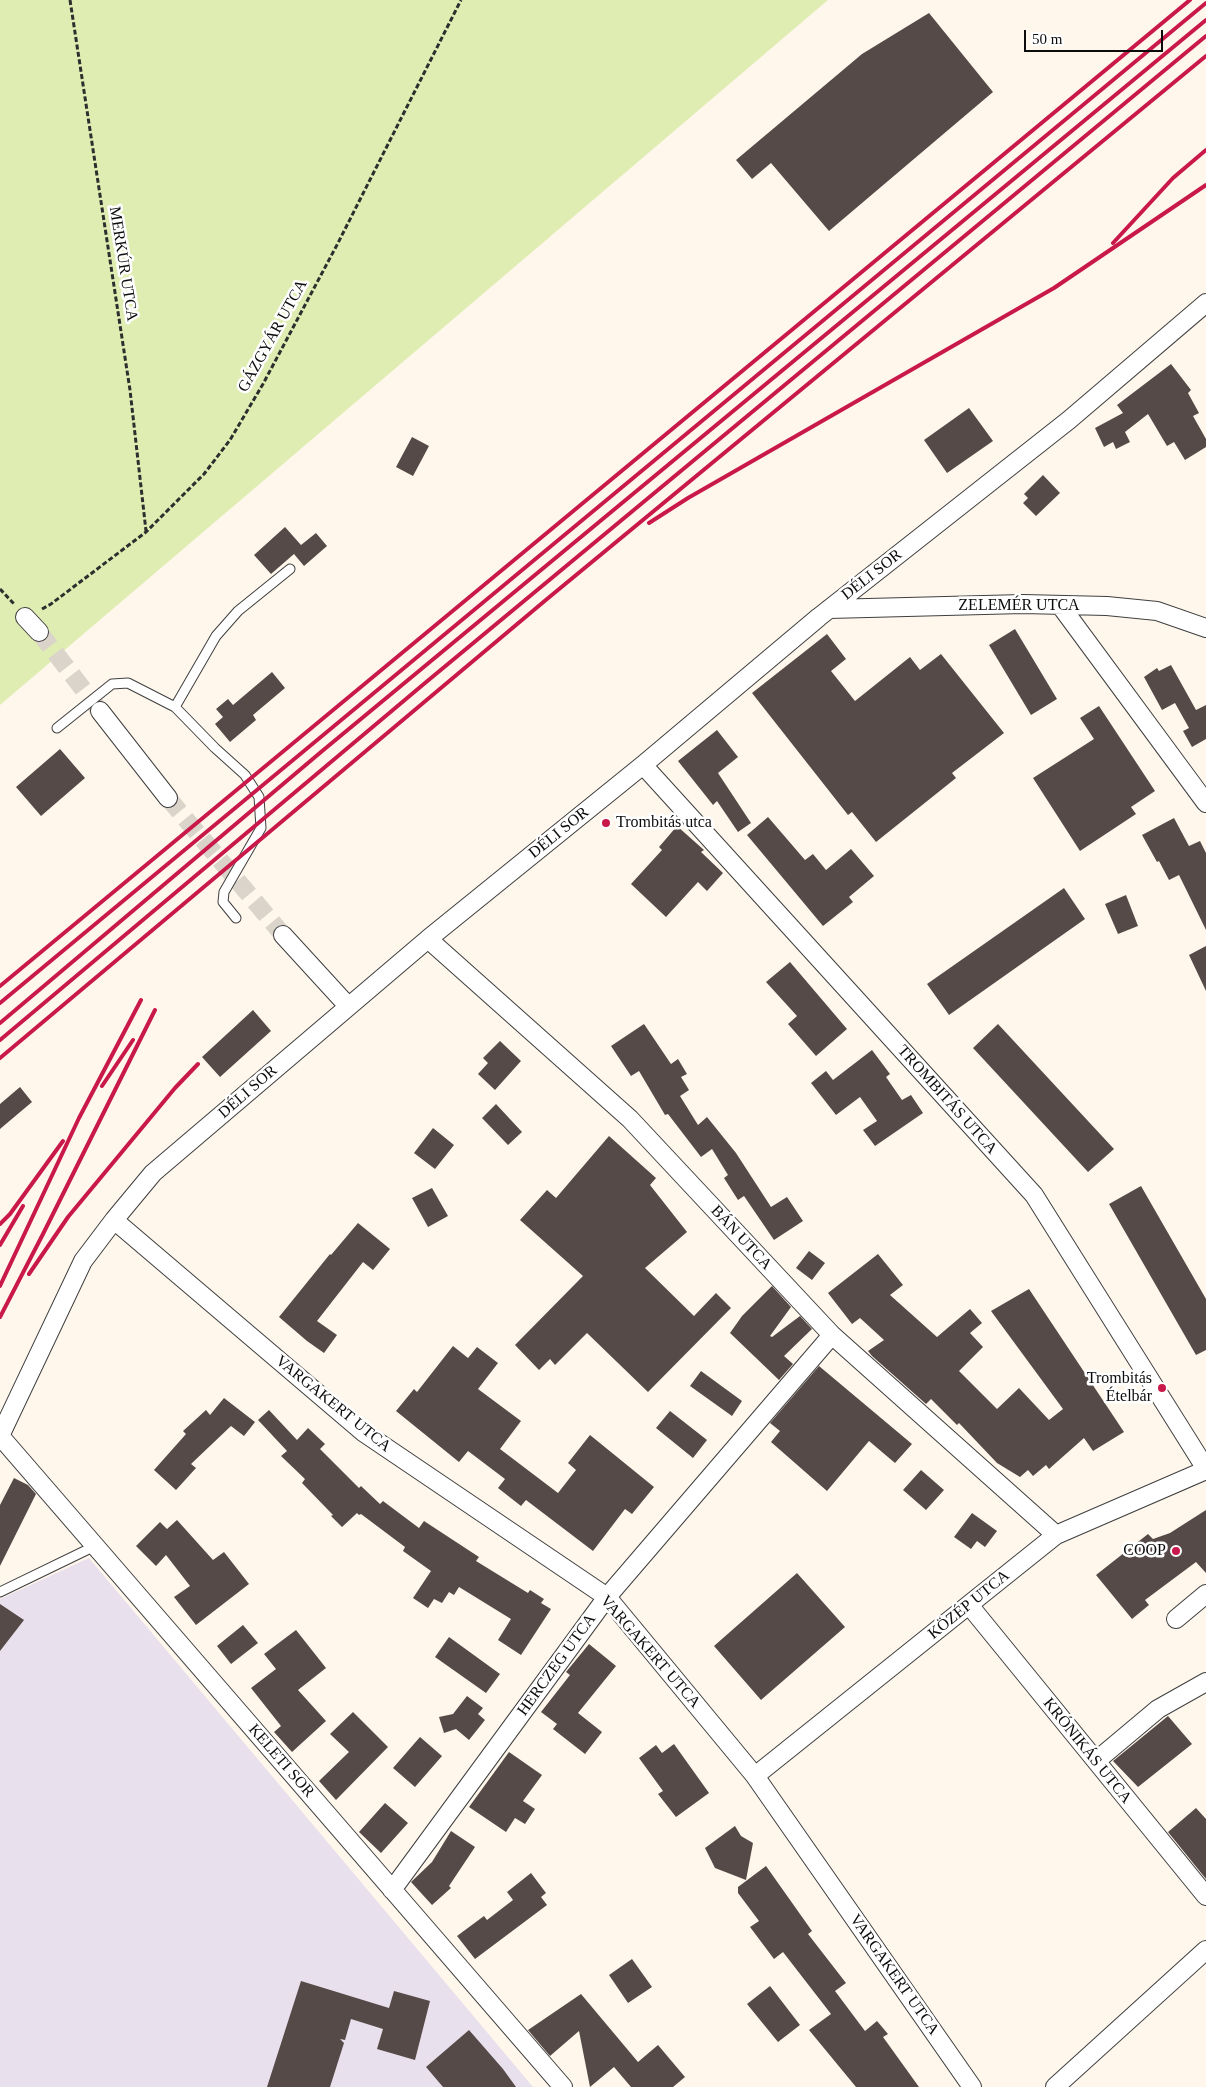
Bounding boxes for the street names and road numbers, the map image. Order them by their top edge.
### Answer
street label: MERKÚR UTCA [104,205,142,323]
street label: GÁZGYÁR UTCA [234,276,312,396]
street label: DÉLI SOR [838,545,906,605]
street label: ZELEMÉR UTCA [958,596,1080,616]
street label: DÉLI SOR [525,803,593,863]
street label: TROMBITÁS UTCA [893,1042,1001,1158]
street label: DÉLI SOR [215,1061,281,1123]
street label: BÁN UTCA [706,1202,776,1274]
street label: VARGAKERT UTCA [271,1351,395,1457]
street label: KÖZÉP UTCA [924,1566,1014,1644]
street label: VARGAKERT UTCA [596,1592,704,1712]
street label: HERCZEG UTCA [514,1610,600,1720]
street label: KRÓNIKÁS UTCA [1039,1694,1135,1808]
street label: KELETI SOR [244,1720,318,1802]
street label: VARGAKERT UTCA [845,1911,943,2039]

